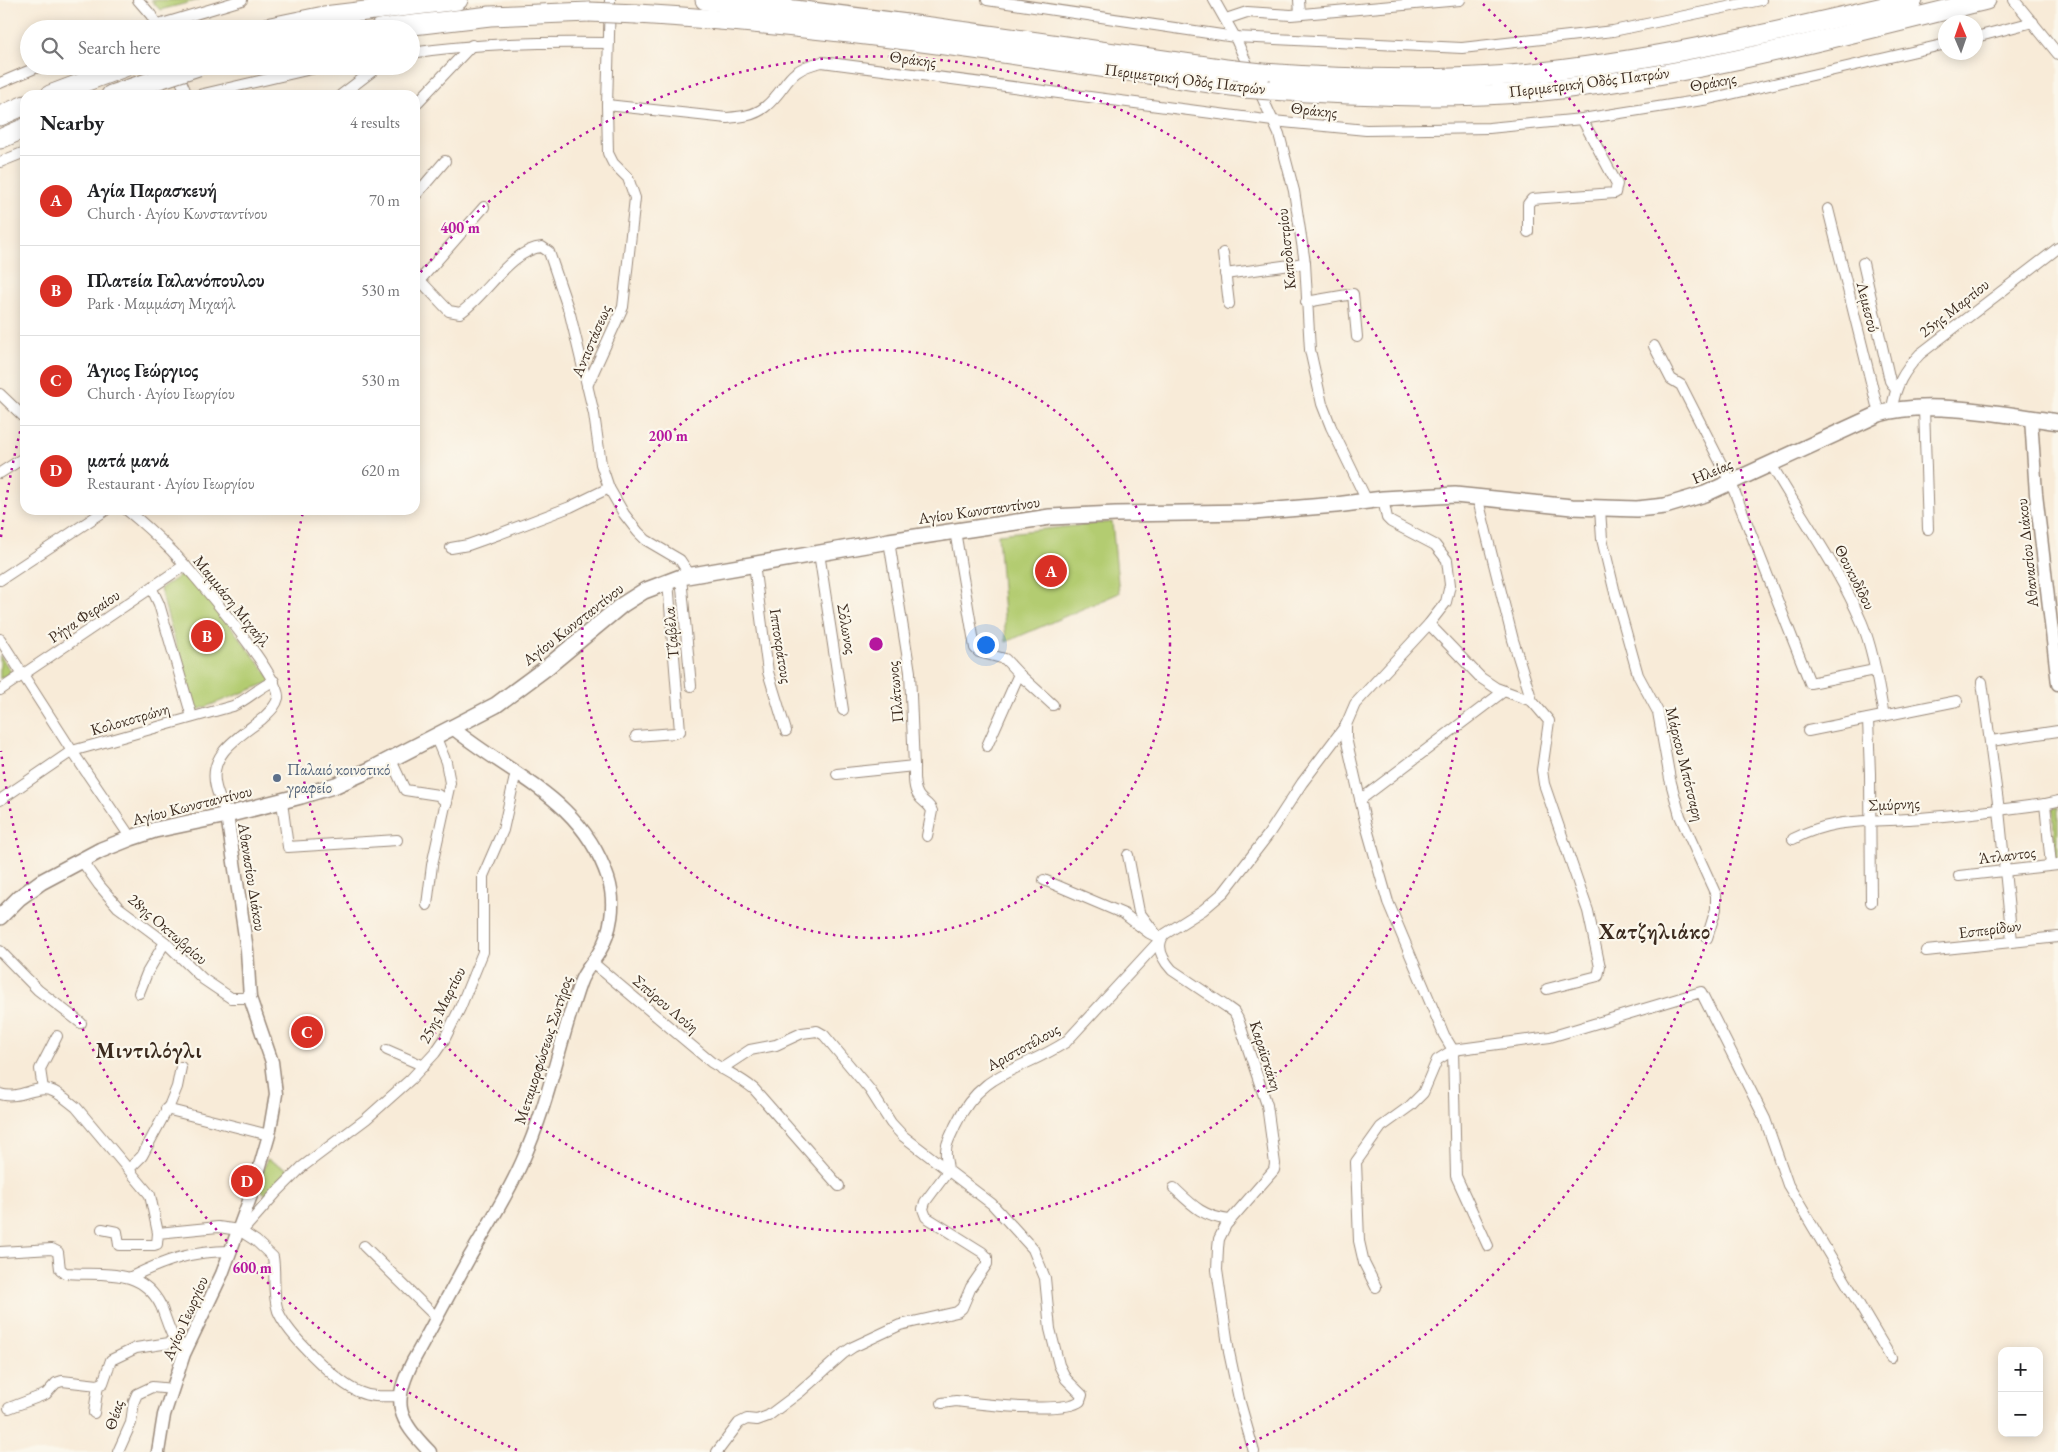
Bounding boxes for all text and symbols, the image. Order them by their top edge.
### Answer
north arrow [1938,15,1983,60]
search box [20,20,420,75]
icon: search [38,34,66,62]
text: Search here [78,35,160,60]
street label: Θράκης [888,46,938,72]
street label: Περιμετρική Οδός Πατρών [1103,59,1267,99]
street label: Περιμετρική Οδός Πατρών [1507,62,1671,102]
street label: Θράκης [1688,67,1738,97]
street label: Θράκης [1290,97,1339,123]
text: Nearby [40,109,104,136]
text: 4 results [350,112,400,133]
text: Αγία Παρασκευή [87,178,217,203]
text: A [50,190,62,211]
text: 70 m [369,190,400,211]
text: Church · Αγίου Κωνσταντίνου [87,203,268,224]
street label: Καποδιστρίου [1271,207,1301,291]
text: 400 m [440,218,480,237]
text: Πλατεία Γαλανόπουλου [87,268,265,293]
street label: 25ης Μαρτίου [1915,274,1993,342]
street label: Λεμεσού [1851,279,1884,334]
text: B [51,280,61,301]
text: 530 m [361,280,400,301]
text: Park · Μαμμάση Μιχαήλ [87,293,235,314]
street label: Αντιστάσεως [566,301,616,381]
text: Άγιος Γεώργιος [87,358,198,383]
text: C [50,370,62,391]
text: 530 m [361,370,400,391]
text: Church · Αγίου Γεωργίου [87,383,235,404]
text: 200 m [648,426,688,445]
text: ματά μανά [87,448,169,473]
street label: Ηλείας [1688,453,1736,489]
text: D [50,460,62,481]
text: 620 m [361,460,400,481]
text: Restaurant · Αγίου Γεωργίου [87,473,255,494]
street label: Αγίου Κωνσταντίνου [916,491,1041,529]
street label: Αθανασίου Διάκου [2011,497,2043,610]
street label: Θουκυδίδου [1830,541,1880,613]
street label: Μαμμάση Μιχαήλ [189,551,276,651]
pin: A [1035,552,1067,590]
street label: Αγίου Κωνσταντίνου [517,578,628,671]
street label: Ρήγα Φεραίου [44,584,124,648]
street label: Σόλωνος [832,602,862,656]
street label: Τζαβέλα [658,606,684,660]
street label: Ιπποκράτους [765,607,797,685]
pin: B [191,617,223,655]
your location [973,632,999,658]
centre of rings [867,635,885,653]
street label: Πλάτωνος [882,660,908,724]
street label: Κολοκοτρώνη [88,698,172,740]
street label: Μάρκου Μπότσαρη [1661,705,1709,823]
place label: Παλαιό κοινοτικό γραφείο [286,759,390,798]
marker: Παλαιό κοινοτικό γραφείο [271,772,283,784]
street label: Αγίου Κωνσταντίνου [129,780,254,830]
street label: Σμύρνης [1868,792,1921,816]
street label: Αθανασίου Διάκου [233,820,271,933]
street label: Άτλαντος [1976,841,2037,869]
street label: 28ης Οκτωβρίου [124,889,212,969]
street label: Εσπερίδων [1957,915,2023,943]
district label: Χατζηλιάκο [1598,918,1711,945]
street label: 25ης Μαρτίου [414,963,470,1047]
street label: Σπύρου Λούη [629,970,703,1038]
street label: Μεταμορφώσεως Σωτήρος [509,973,577,1127]
pin: C [291,1013,323,1051]
street label: Αριστοτέλους [982,1018,1064,1076]
street label: Καραϊσκάκη [1245,1018,1287,1094]
district label: Μιντιλόγλι [95,1037,203,1064]
pin: D [231,1162,263,1200]
text: 600 m [232,1258,272,1277]
street label: Αγίου Γεωργίου [157,1273,213,1364]
map controls [1998,1347,2043,1437]
button: + [1998,1347,2043,1392]
button: − [1998,1392,2043,1437]
street label: Θέας [100,1397,129,1433]

